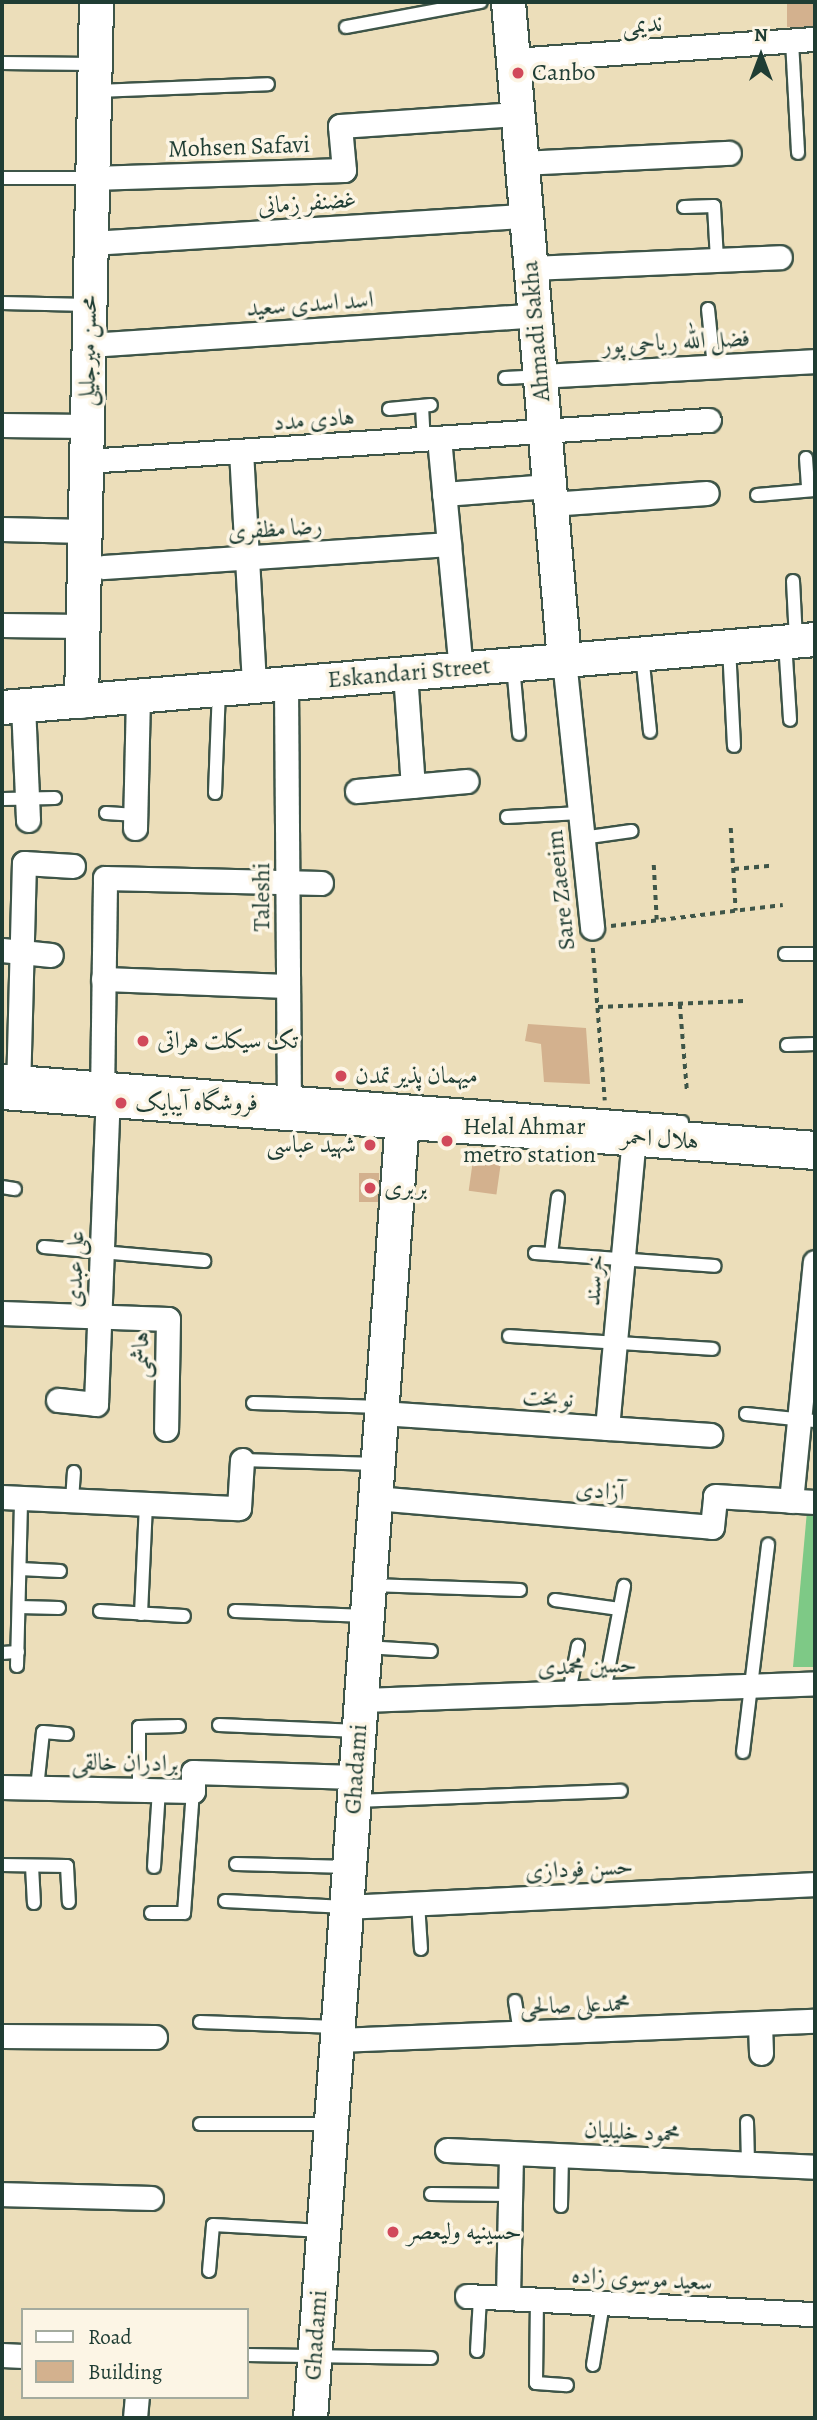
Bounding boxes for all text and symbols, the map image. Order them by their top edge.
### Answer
street label: ندیمی [621,9,663,41]
north arrow [726,21,796,91]
text: N [754,22,768,48]
place label: Canbo [532,59,596,87]
marker: Canbo [510,65,526,81]
street label: Mohsen Safavi [167,130,311,164]
street label: غضنفر زمانی [257,185,357,221]
street label: Ahmadi Sakha [515,259,557,403]
street label: اسد اسدی سعید [245,285,375,323]
street label: محسن میرجلیلی [73,295,103,407]
street label: فضل الله ریاحی پور [601,324,751,360]
street label: هادی مدد [272,403,356,437]
street label: رضا مظفری [227,511,323,547]
street label: Eskandari Street [326,652,492,694]
street label: Sare Zaeeim [540,828,582,952]
street label: Taleshi [248,863,276,931]
place label: تک سیکلت هراتی [157,1027,298,1055]
marker: تک سیکلت هراتی [135,1033,151,1049]
place label: میهمان پذیر تمدن [355,1062,478,1090]
marker: میهمان پذیر تمدن [333,1068,349,1084]
place label: فروشگاه آیبایک [135,1089,258,1117]
marker: فروشگاه آیبایک [113,1095,129,1111]
place label: Helal Ahmar metro station [463,1113,596,1169]
street label: هلال احمر [620,1122,700,1156]
place label: شهید عباسی [266,1131,356,1159]
marker: Helal Ahmar metro station [437,1131,457,1151]
marker: شهید عباسی [362,1137,378,1153]
place label: بربری [384,1174,427,1202]
marker: بربری [362,1180,378,1196]
street label: علی عبدی [59,1230,91,1308]
street label: خرسند [577,1253,611,1307]
street label: هاشمی [127,1331,155,1379]
street label: نوبخت [521,1382,575,1414]
street label: آزادی [574,1475,626,1507]
street label: حسین محمدی [537,1650,637,1682]
street label: Ghadami [338,1723,374,1815]
street label: برادران خالقی [71,1748,179,1778]
street label: حسن فودازی [524,1852,634,1886]
street label: محمدعلی صالحی [519,1989,631,2021]
street label: محمود خلیلیان [583,2115,681,2149]
place label: حسینیه ولیعصر [407,2218,522,2246]
marker: حسینیه ولیعصر [385,2224,401,2240]
street label: سعید موسوی زاده [571,2261,713,2297]
street label: Ghadami [298,2289,334,2381]
legend [21,2308,248,2399]
text: Road [88,2323,132,2351]
text: Building [88,2358,162,2386]

